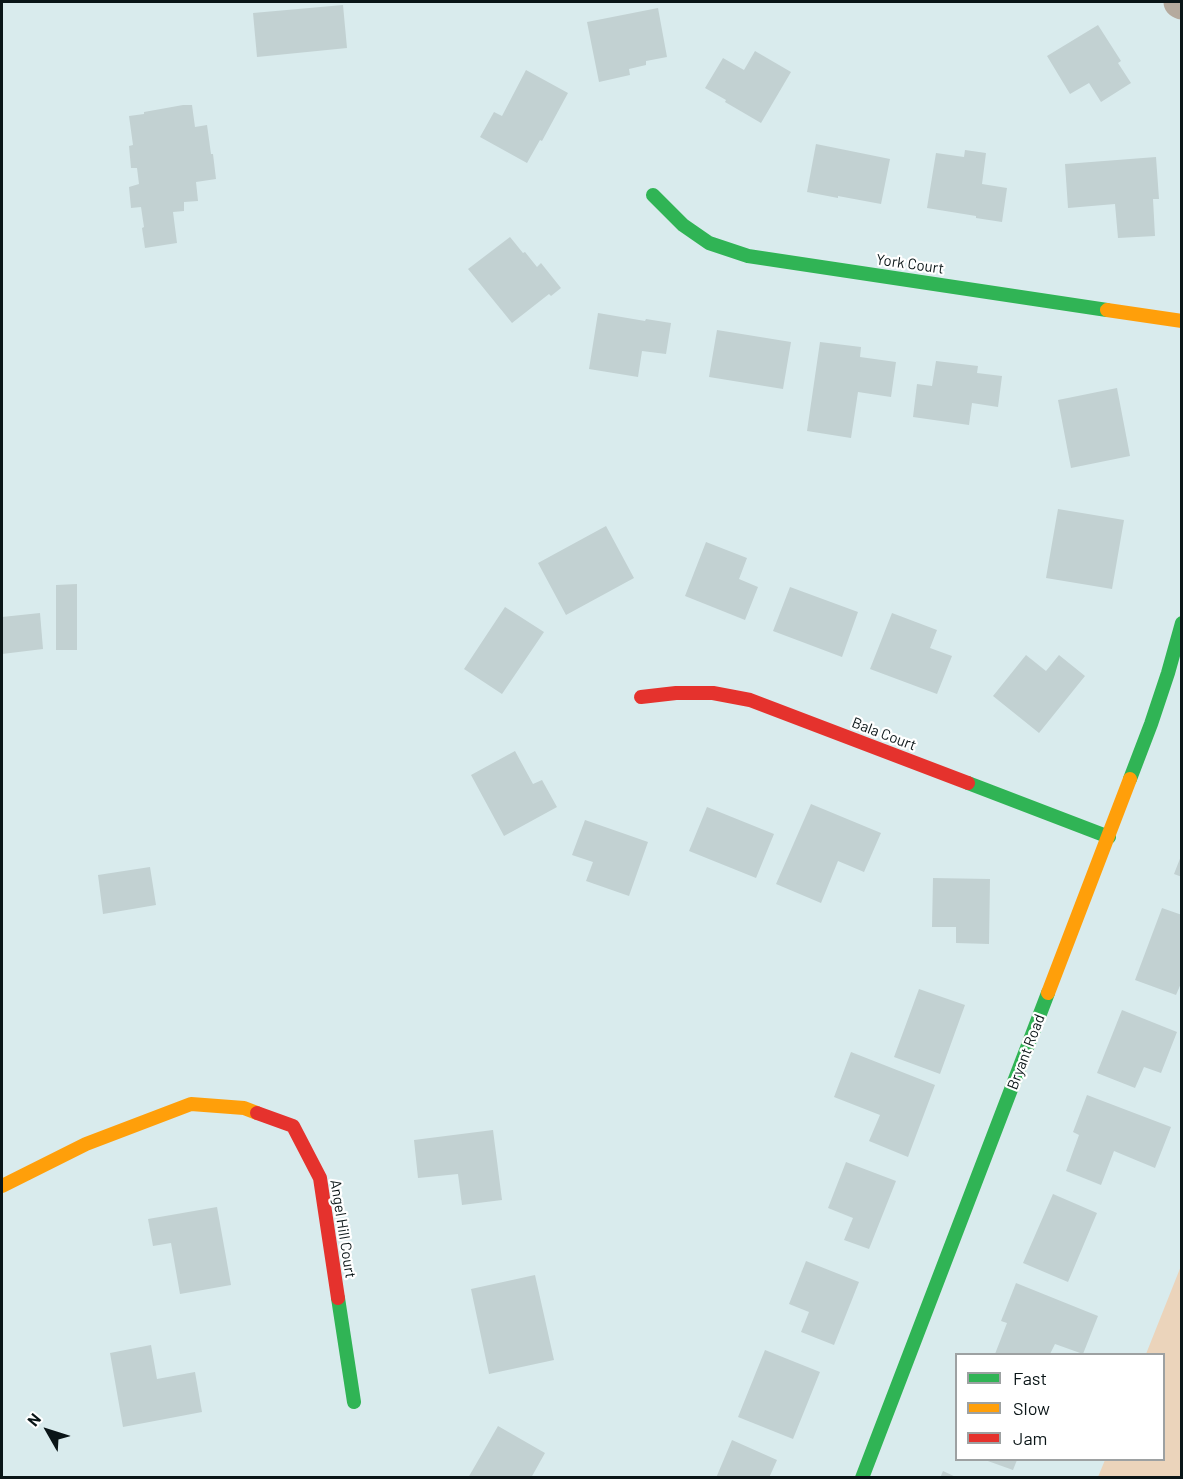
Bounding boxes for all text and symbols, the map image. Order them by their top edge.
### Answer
street label: York Court [875,250,945,278]
street label: Bala Court [849,713,919,755]
street label: Bryant Road [1003,1012,1049,1092]
street label: Angel Hill Court [326,1178,360,1280]
legend [955,1353,1165,1461]
text: Fast [1013,1367,1047,1389]
text: Slow [1013,1397,1050,1419]
north arrow [18,1401,78,1461]
text: N [23,1409,44,1429]
text: Jam [1013,1427,1047,1449]

